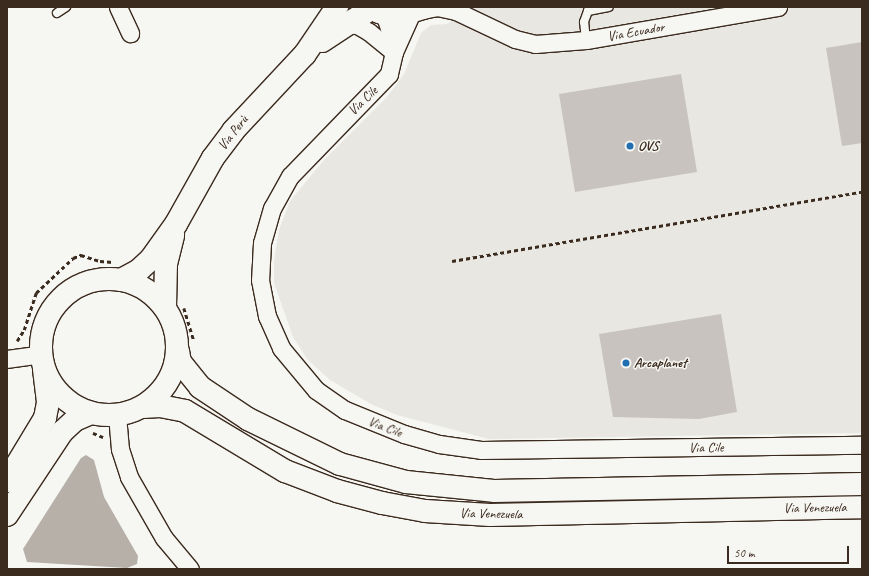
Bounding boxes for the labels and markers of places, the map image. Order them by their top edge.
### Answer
place label: OVS [638,138,658,154]
marker: OVS [625,141,635,151]
place label: Arcaplanet [634,355,687,371]
marker: Arcaplanet [621,358,631,368]

